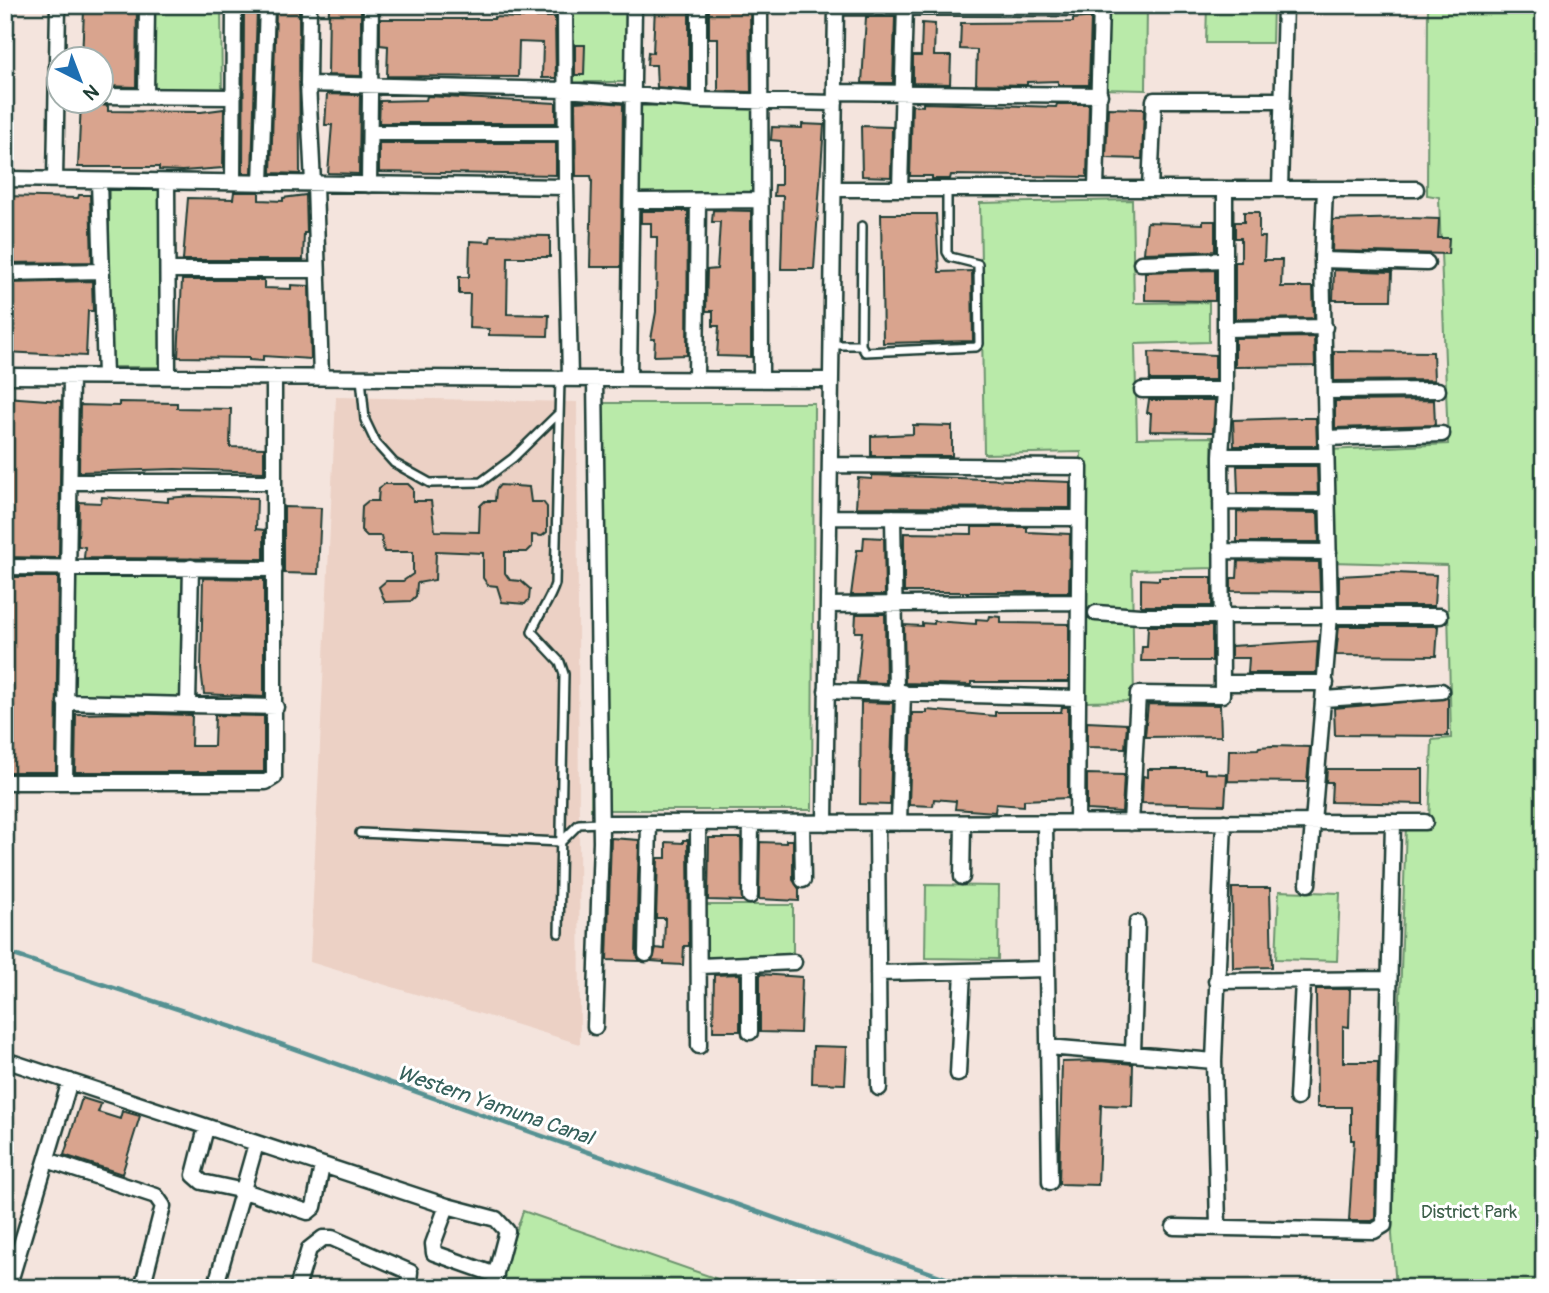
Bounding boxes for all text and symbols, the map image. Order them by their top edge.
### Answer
north arrow [46,46,116,116]
text: N [78,79,104,105]
water label: Western Yamuna Canal [393,1059,598,1152]
park label: District Park [1421,1200,1517,1224]

